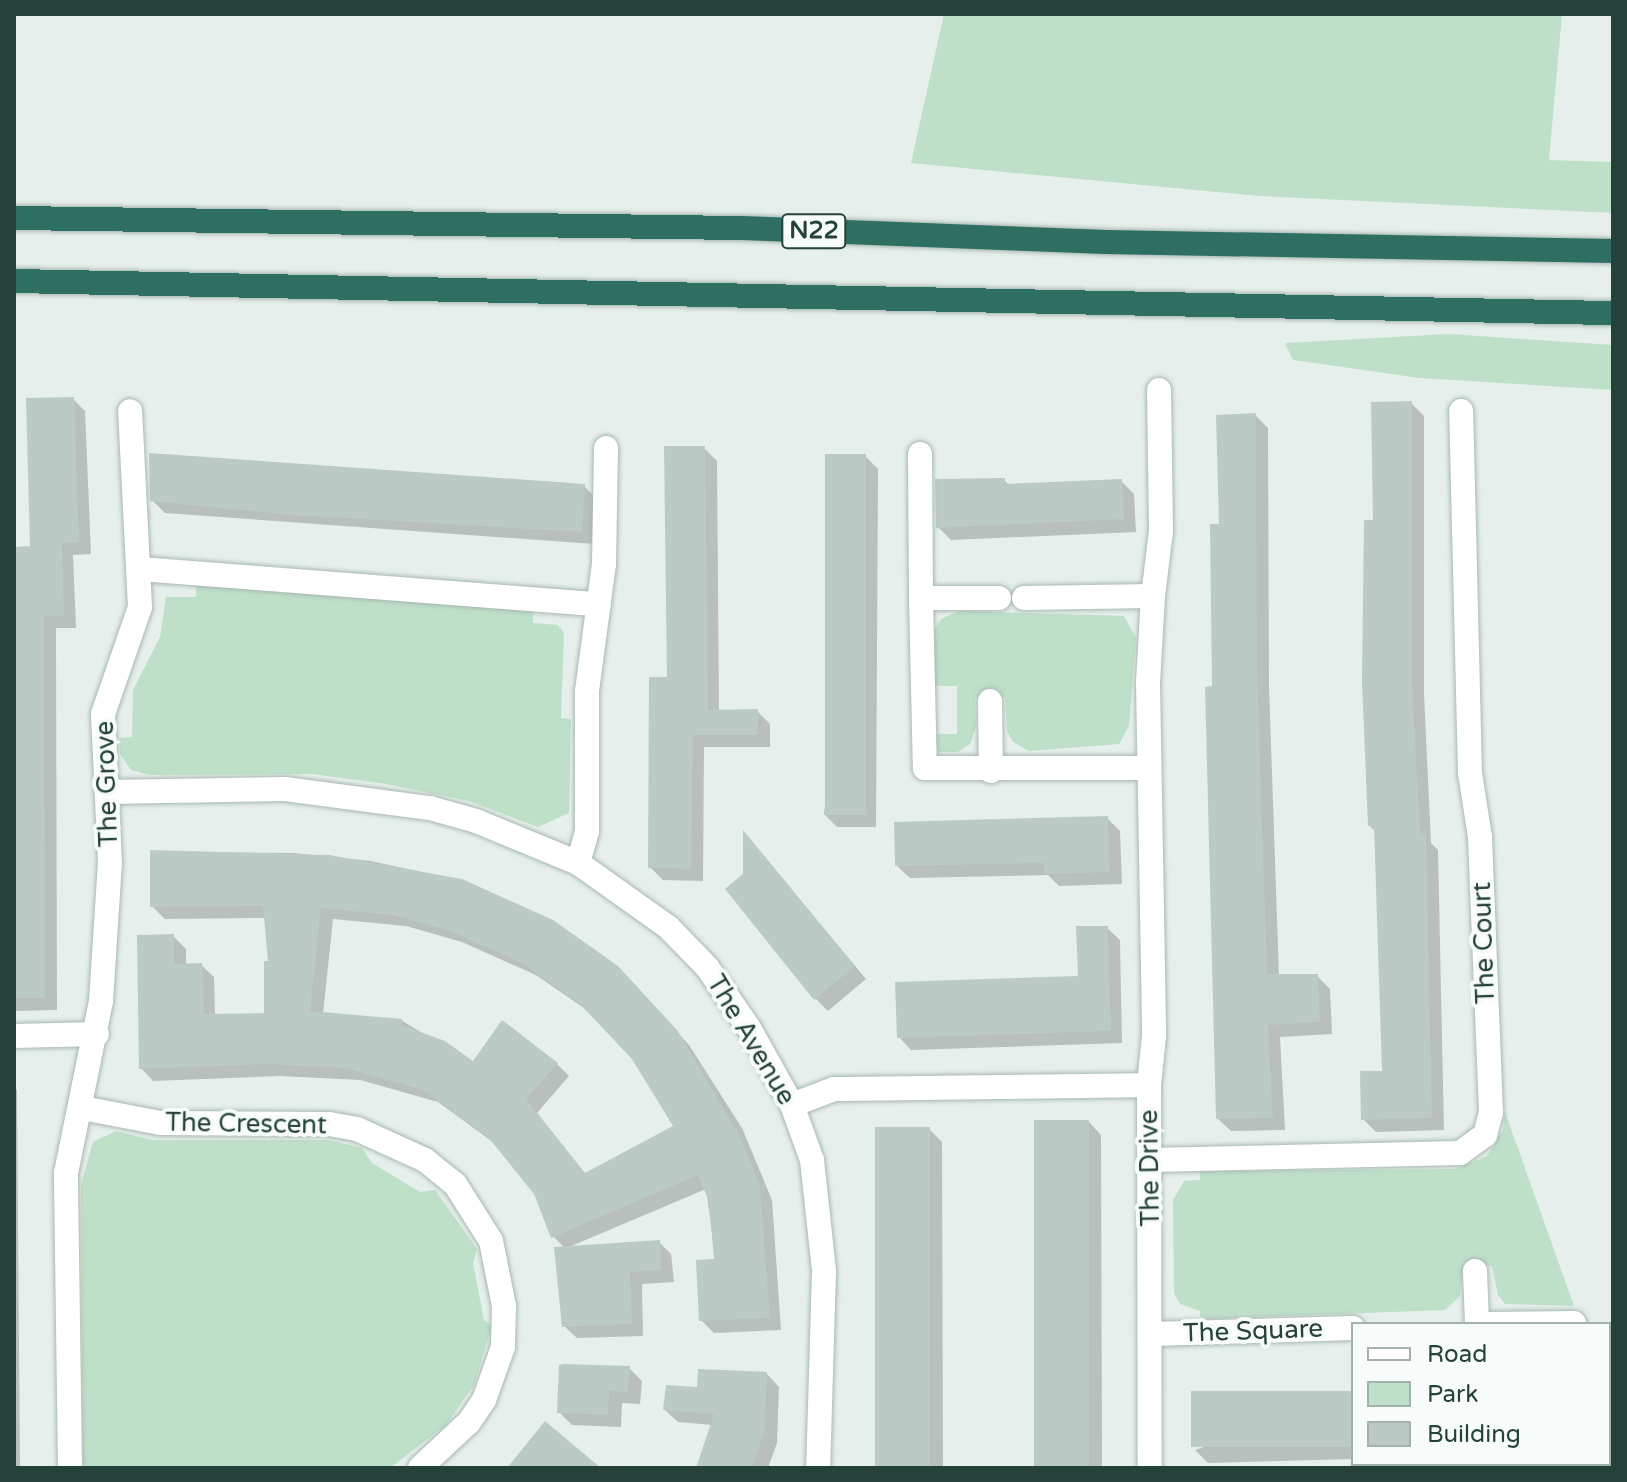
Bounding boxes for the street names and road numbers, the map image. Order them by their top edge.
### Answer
road number: N22 [780,211,848,251]
street label: The Grove [89,720,125,848]
street label: The Court [1466,881,1502,1005]
street label: The Avenue [700,969,802,1111]
street label: The Crescent [165,1107,327,1141]
street label: The Drive [1133,1109,1167,1227]
street label: The Square [1182,1313,1324,1349]

